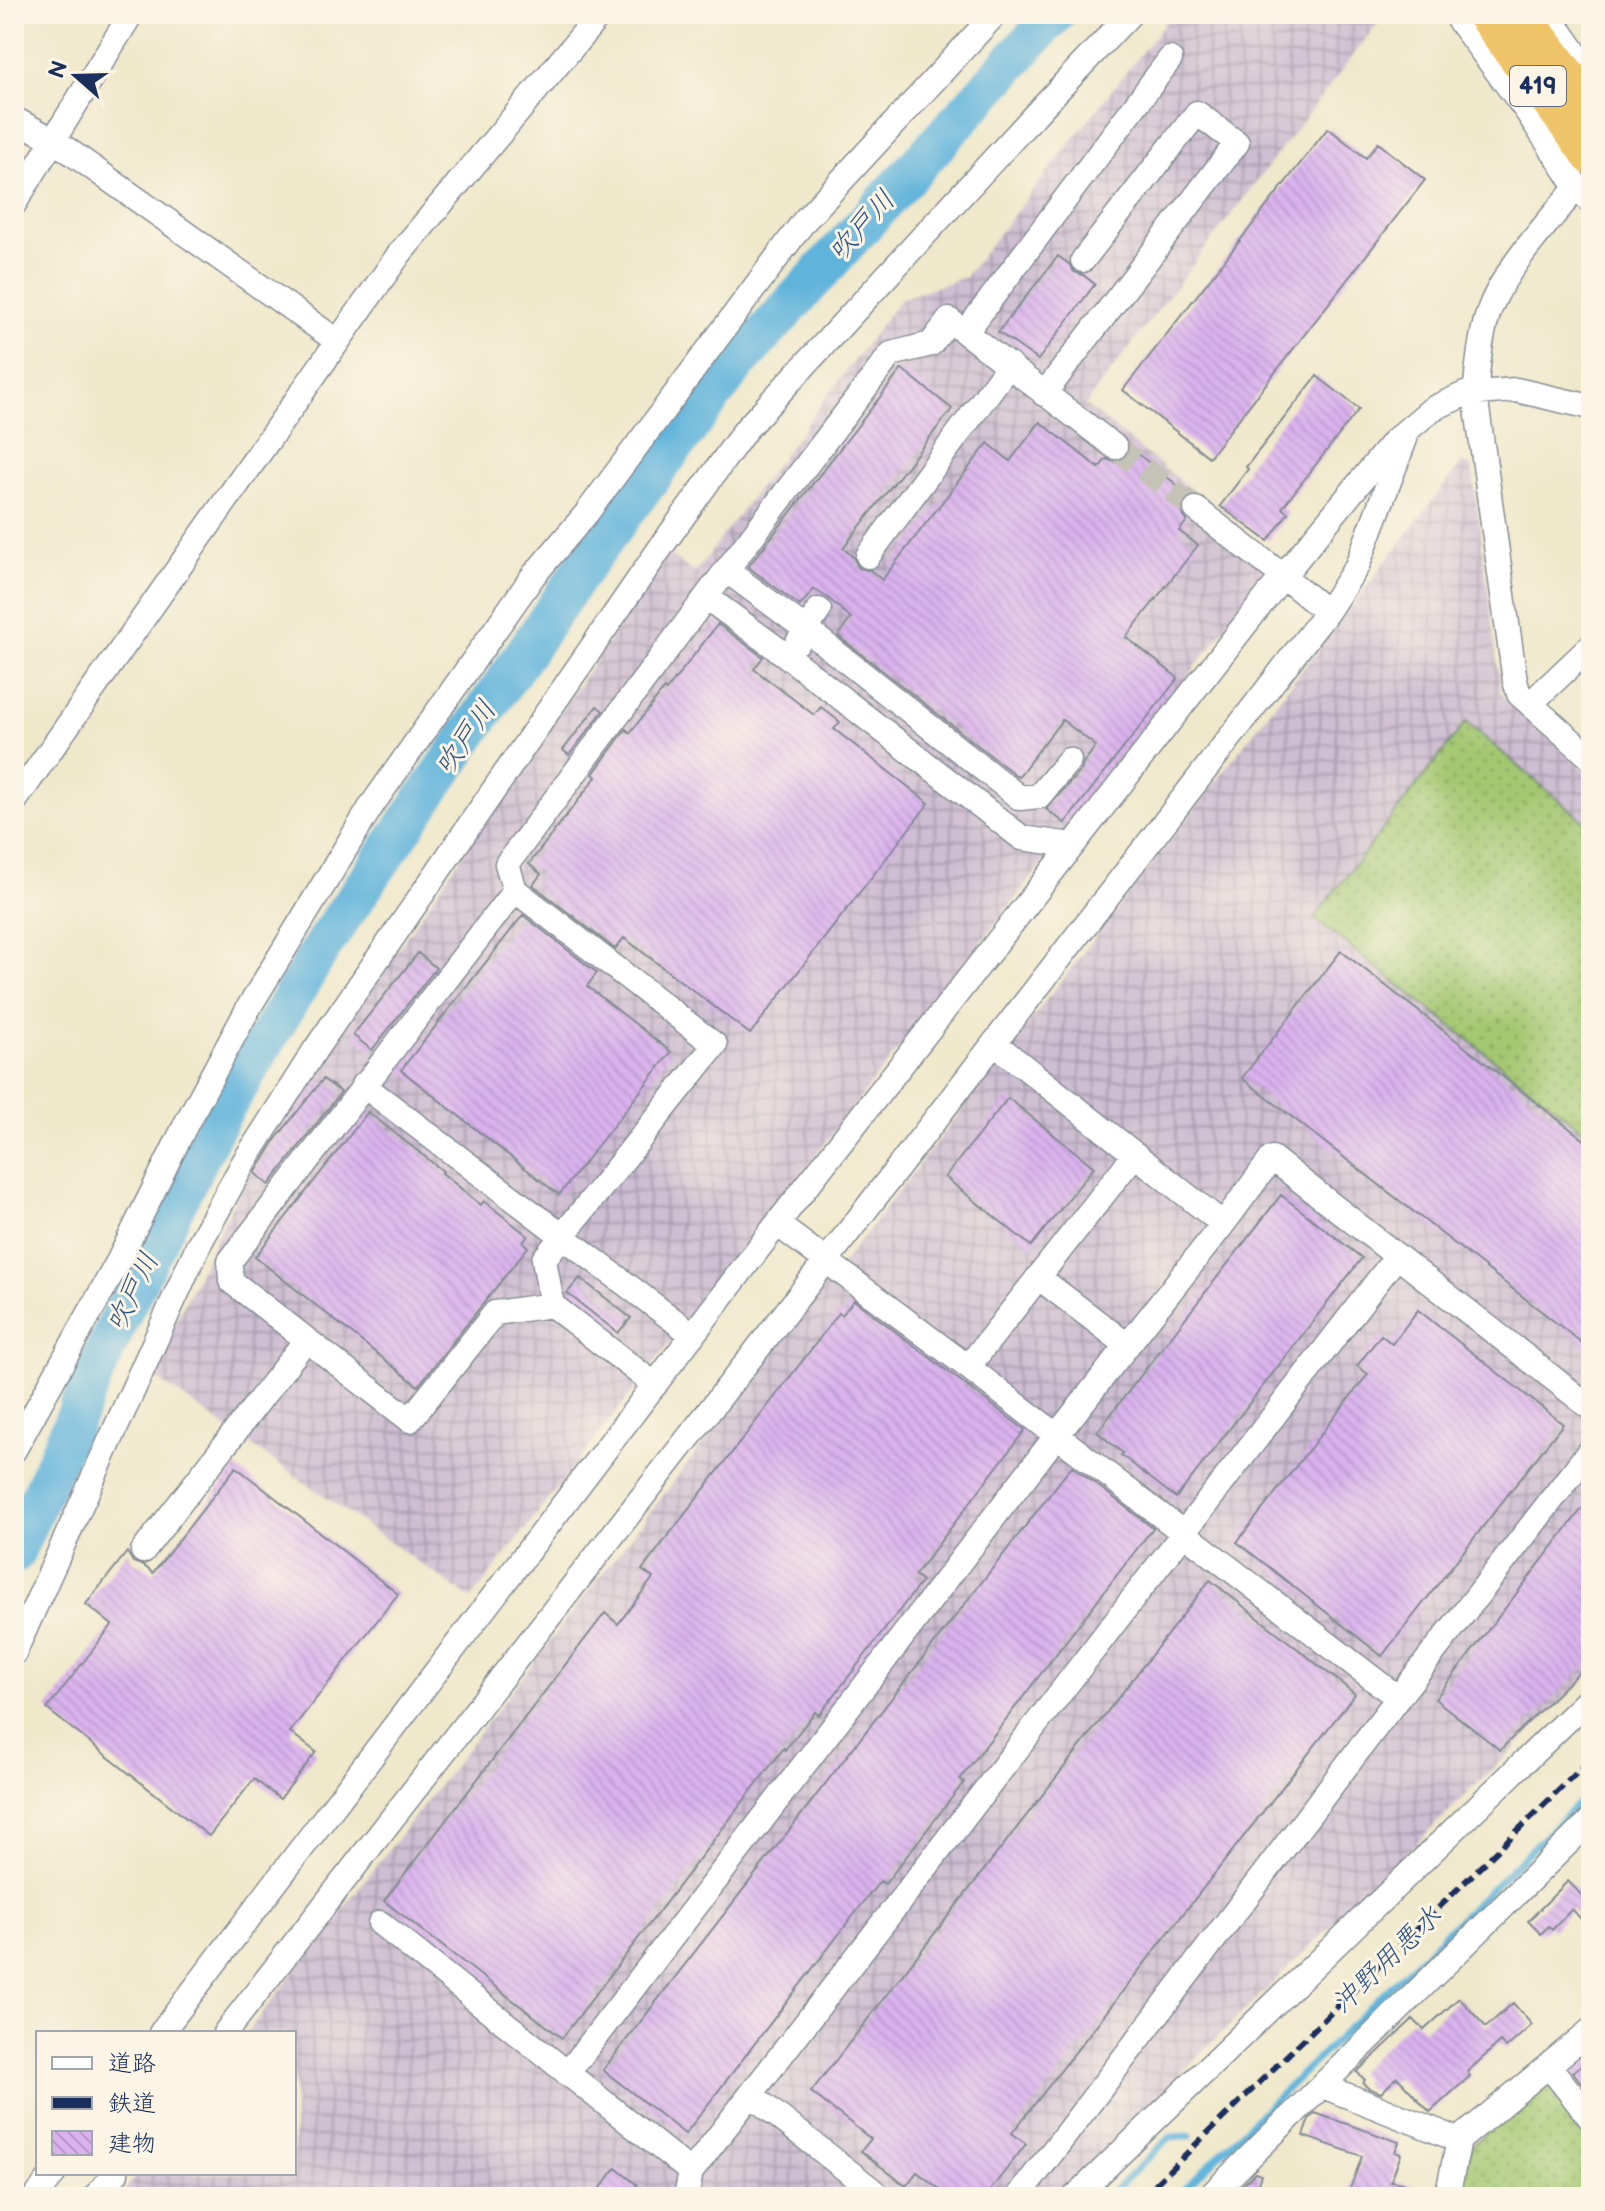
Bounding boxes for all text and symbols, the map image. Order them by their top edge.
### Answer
north arrow [36,36,116,116]
text: N [43,57,74,82]
road number: 419 [1510,66,1566,106]
water label: 吹戸川 [822,184,902,268]
water label: 吹戸川 [428,694,504,782]
water label: 吹戸川 [100,1247,166,1337]
water label: 沖野用悪水 [1325,1899,1449,2021]
legend [36,2031,296,2175]
text: 道路 [108,2049,156,2078]
text: 鉄道 [108,2089,156,2118]
text: 建物 [108,2129,156,2158]

